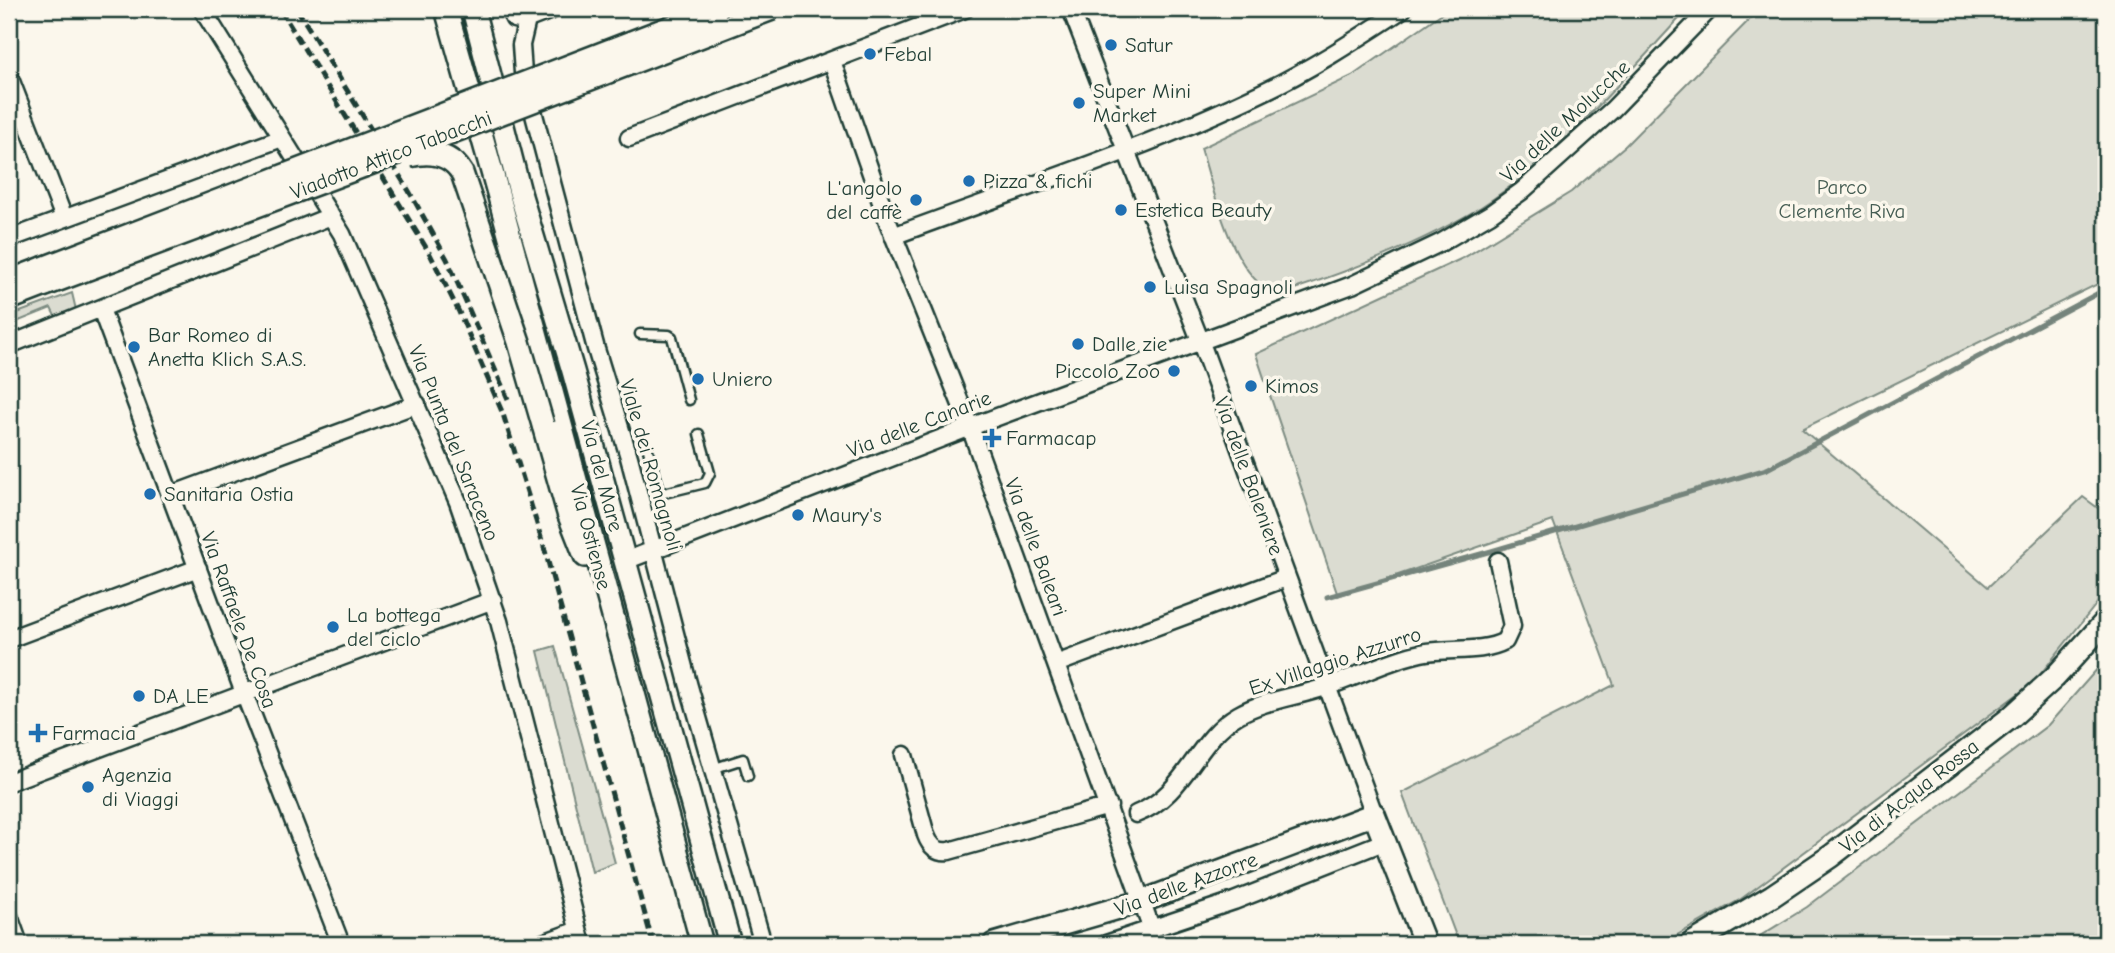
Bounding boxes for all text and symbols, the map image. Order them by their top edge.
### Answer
place label: Satur [1125,33,1173,57]
marker: Satur [1103,37,1119,53]
place label: Febal [884,42,932,66]
marker: Febal [862,46,878,62]
street label: Via delle Molucche [1495,55,1635,187]
place label: Super Mini Market [1093,79,1191,127]
marker: Super Mini Market [1071,95,1087,111]
street label: Viadotto Attico Tabacchi [287,105,495,205]
place label: Pizza & fichi [983,169,1092,193]
marker: Pizza & fichi [961,173,977,189]
park label: Parco Clemente Riva [1779,175,1905,223]
place label: L'angolo del caffè [826,176,902,224]
marker: L'angolo del caffè [908,192,924,208]
place label: Estetica Beauty [1135,198,1272,222]
marker: Estetica Beauty [1113,202,1129,218]
place label: Luisa Spagnoli [1164,275,1293,299]
marker: Luisa Spagnoli [1142,279,1158,295]
place label: Bar Romeo di Anetta Klich S.A.S. [148,323,306,371]
place label: Dalle zie [1092,332,1167,356]
marker: Dalle zie [1070,336,1086,352]
marker: Bar Romeo di Anetta Klich S.A.S. [126,339,142,355]
street label: Via Punta del Saraceno [404,342,504,544]
place label: Piccolo Zoo [1055,359,1160,383]
marker: Piccolo Zoo [1166,363,1182,379]
place label: Uniero [712,367,773,391]
marker: Uniero [690,371,706,387]
place label: Kimos [1265,374,1319,398]
street label: Viale dei Romagnoli [615,377,687,553]
marker: Kimos [1243,378,1259,394]
street label: Via delle Canarie [844,386,994,462]
street label: Via delle Baleniere [1209,394,1289,558]
street label: Via del Mare [576,418,628,534]
place label: Farmacap [1006,426,1096,450]
marker: Farmacap [984,430,1000,446]
street label: Via delle Baleari [1000,475,1072,619]
place label: Sanitaria Ostia [164,482,294,506]
street label: Via Ostiense [565,482,617,592]
marker: Sanitaria Ostia [142,486,158,502]
place label: Maury's [812,503,882,527]
marker: Maury's [790,507,806,523]
street label: Via Raffaele De Cosa [196,529,282,711]
place label: La bottega del ciclo [347,603,441,651]
marker: La bottega del ciclo [325,619,341,635]
street label: Ex Villaggio Azzurro [1246,622,1424,700]
place label: DA LE [153,684,209,708]
marker: DA LE [131,688,147,704]
place label: Farmacia [52,721,136,745]
marker: Farmacia [30,725,46,741]
street label: Via di Acqua Rossa [1835,734,1983,858]
place label: Agenzia di Viaggi [102,763,179,811]
marker: Agenzia di Viaggi [80,779,96,795]
street label: Via delle Azzorre [1111,847,1261,921]

